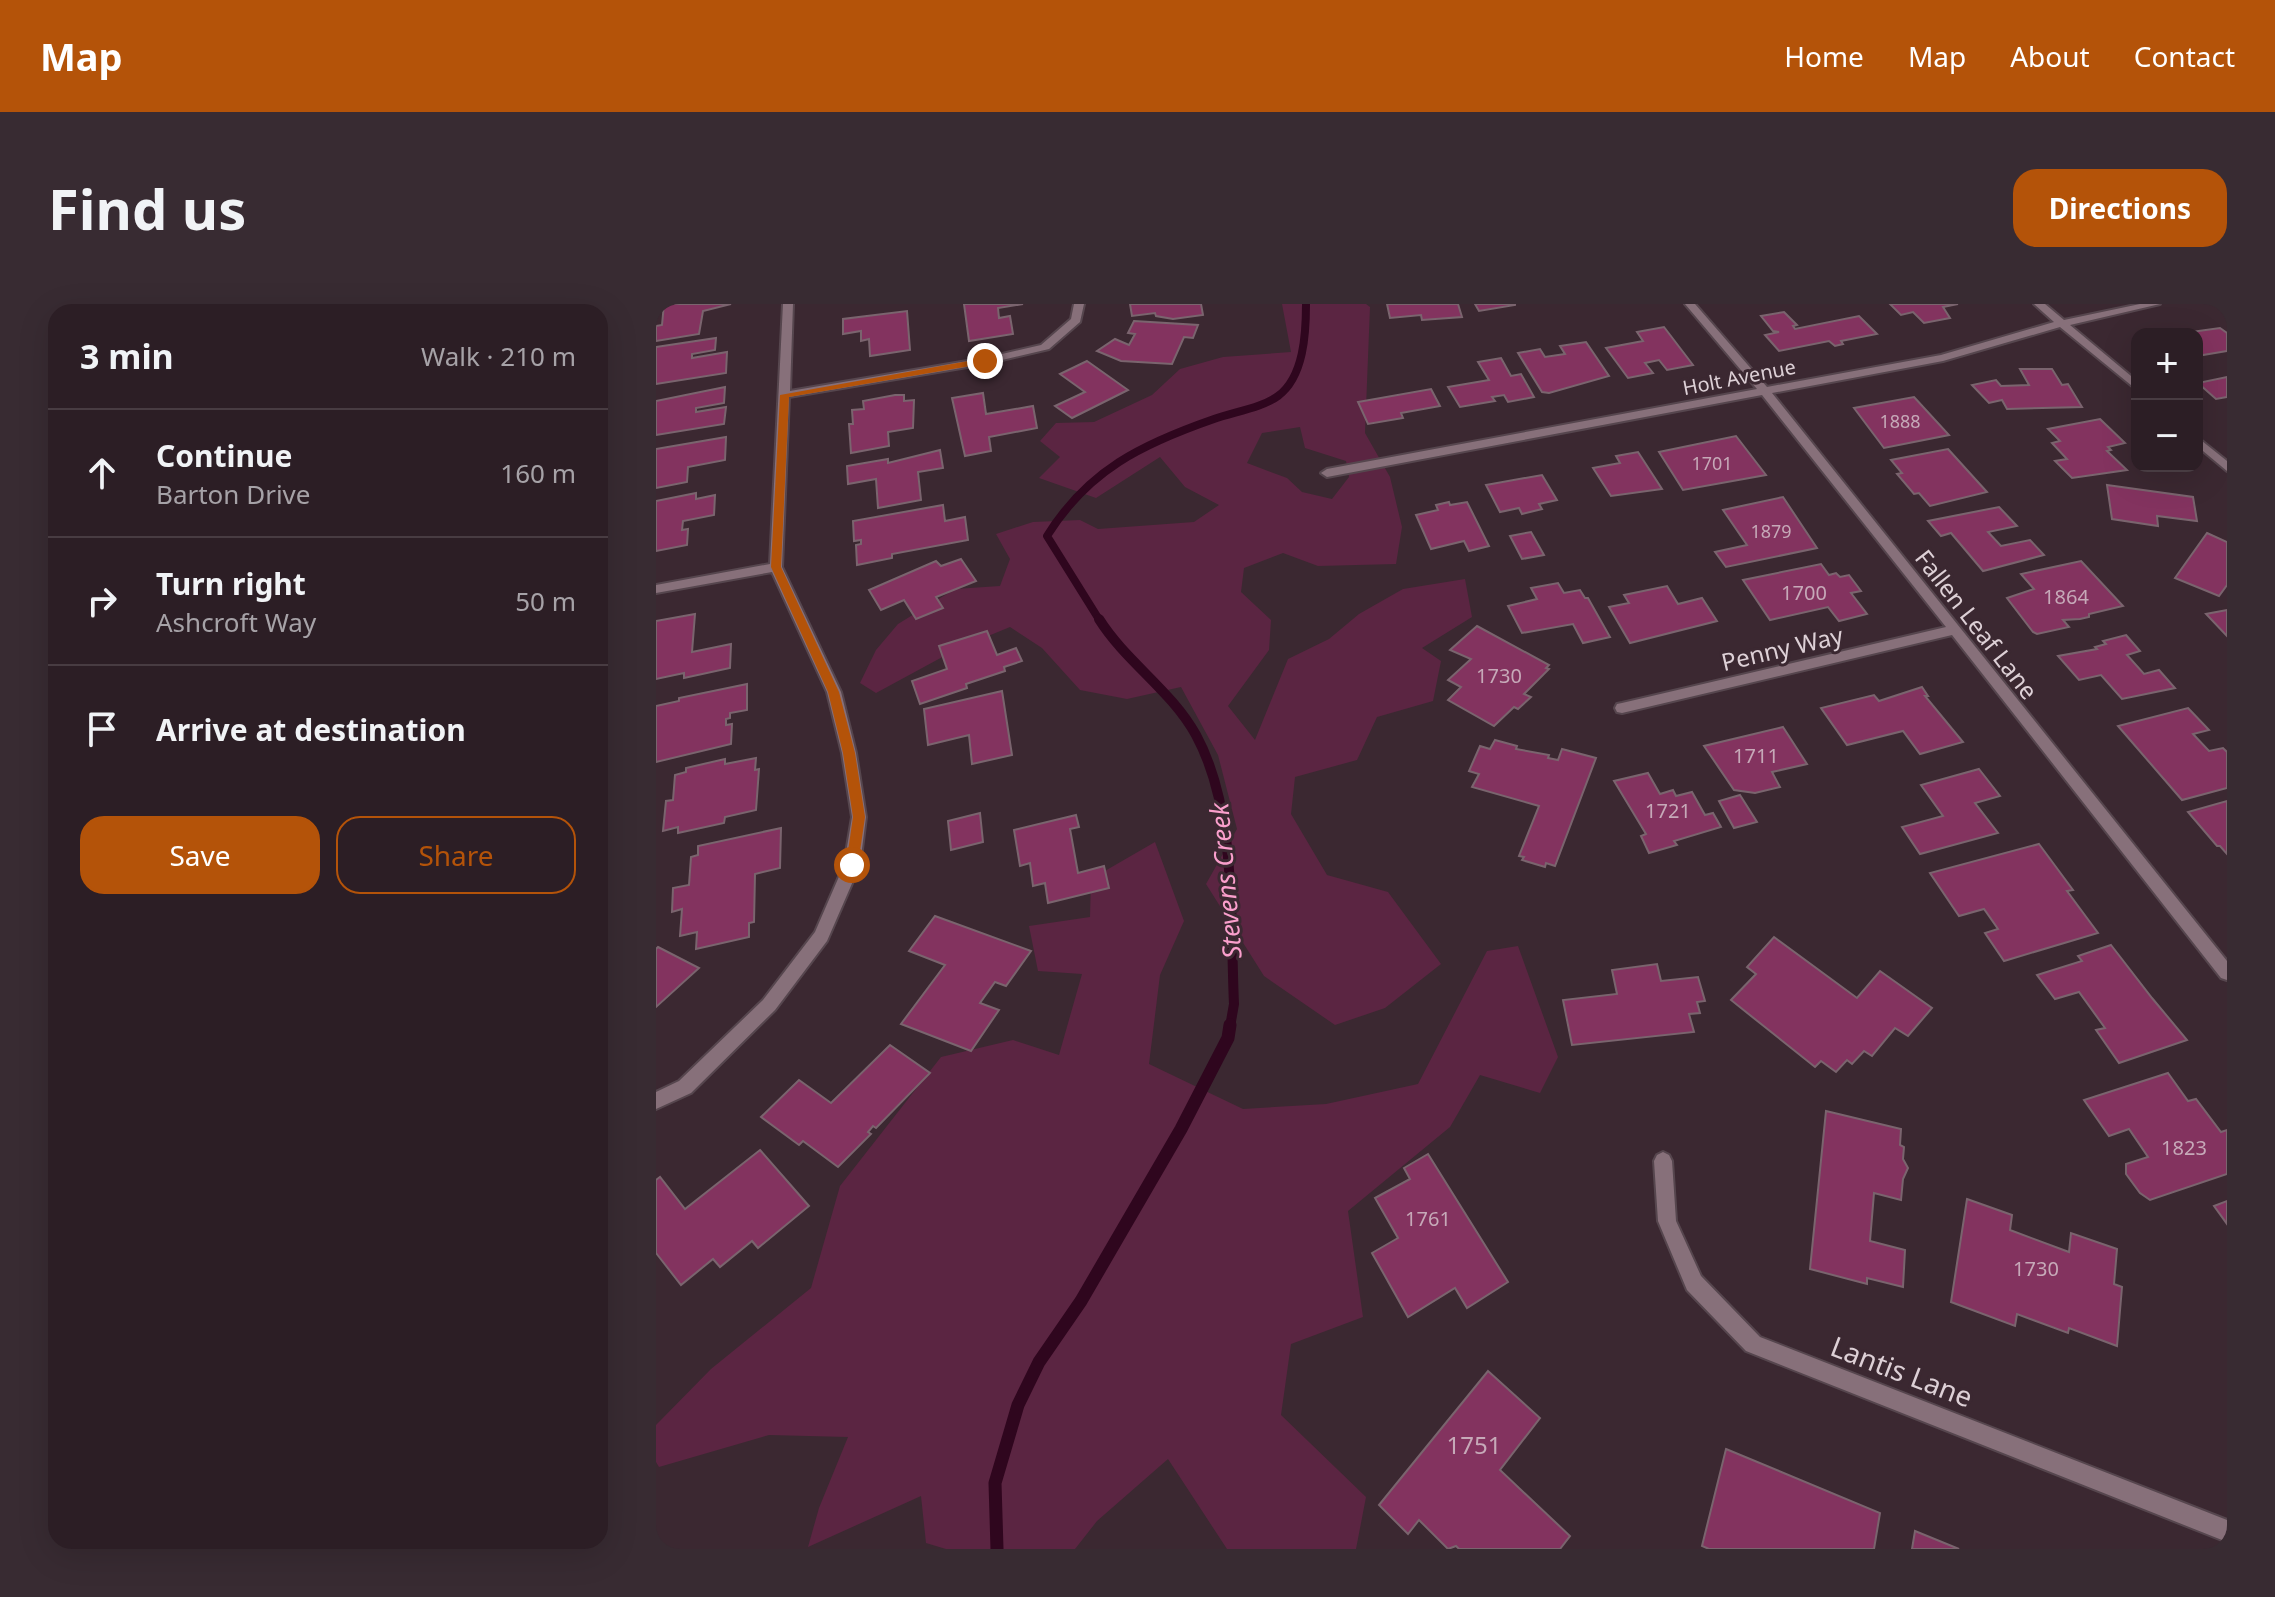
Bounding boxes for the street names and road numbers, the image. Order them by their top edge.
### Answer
street label: Holt Avenue [1680,353,1798,401]
street label: Fallen Leaf Lane [1908,542,2046,706]
street label: Penny Way [1718,618,1847,678]
street label: Lantis Lane [1826,1327,1978,1415]

